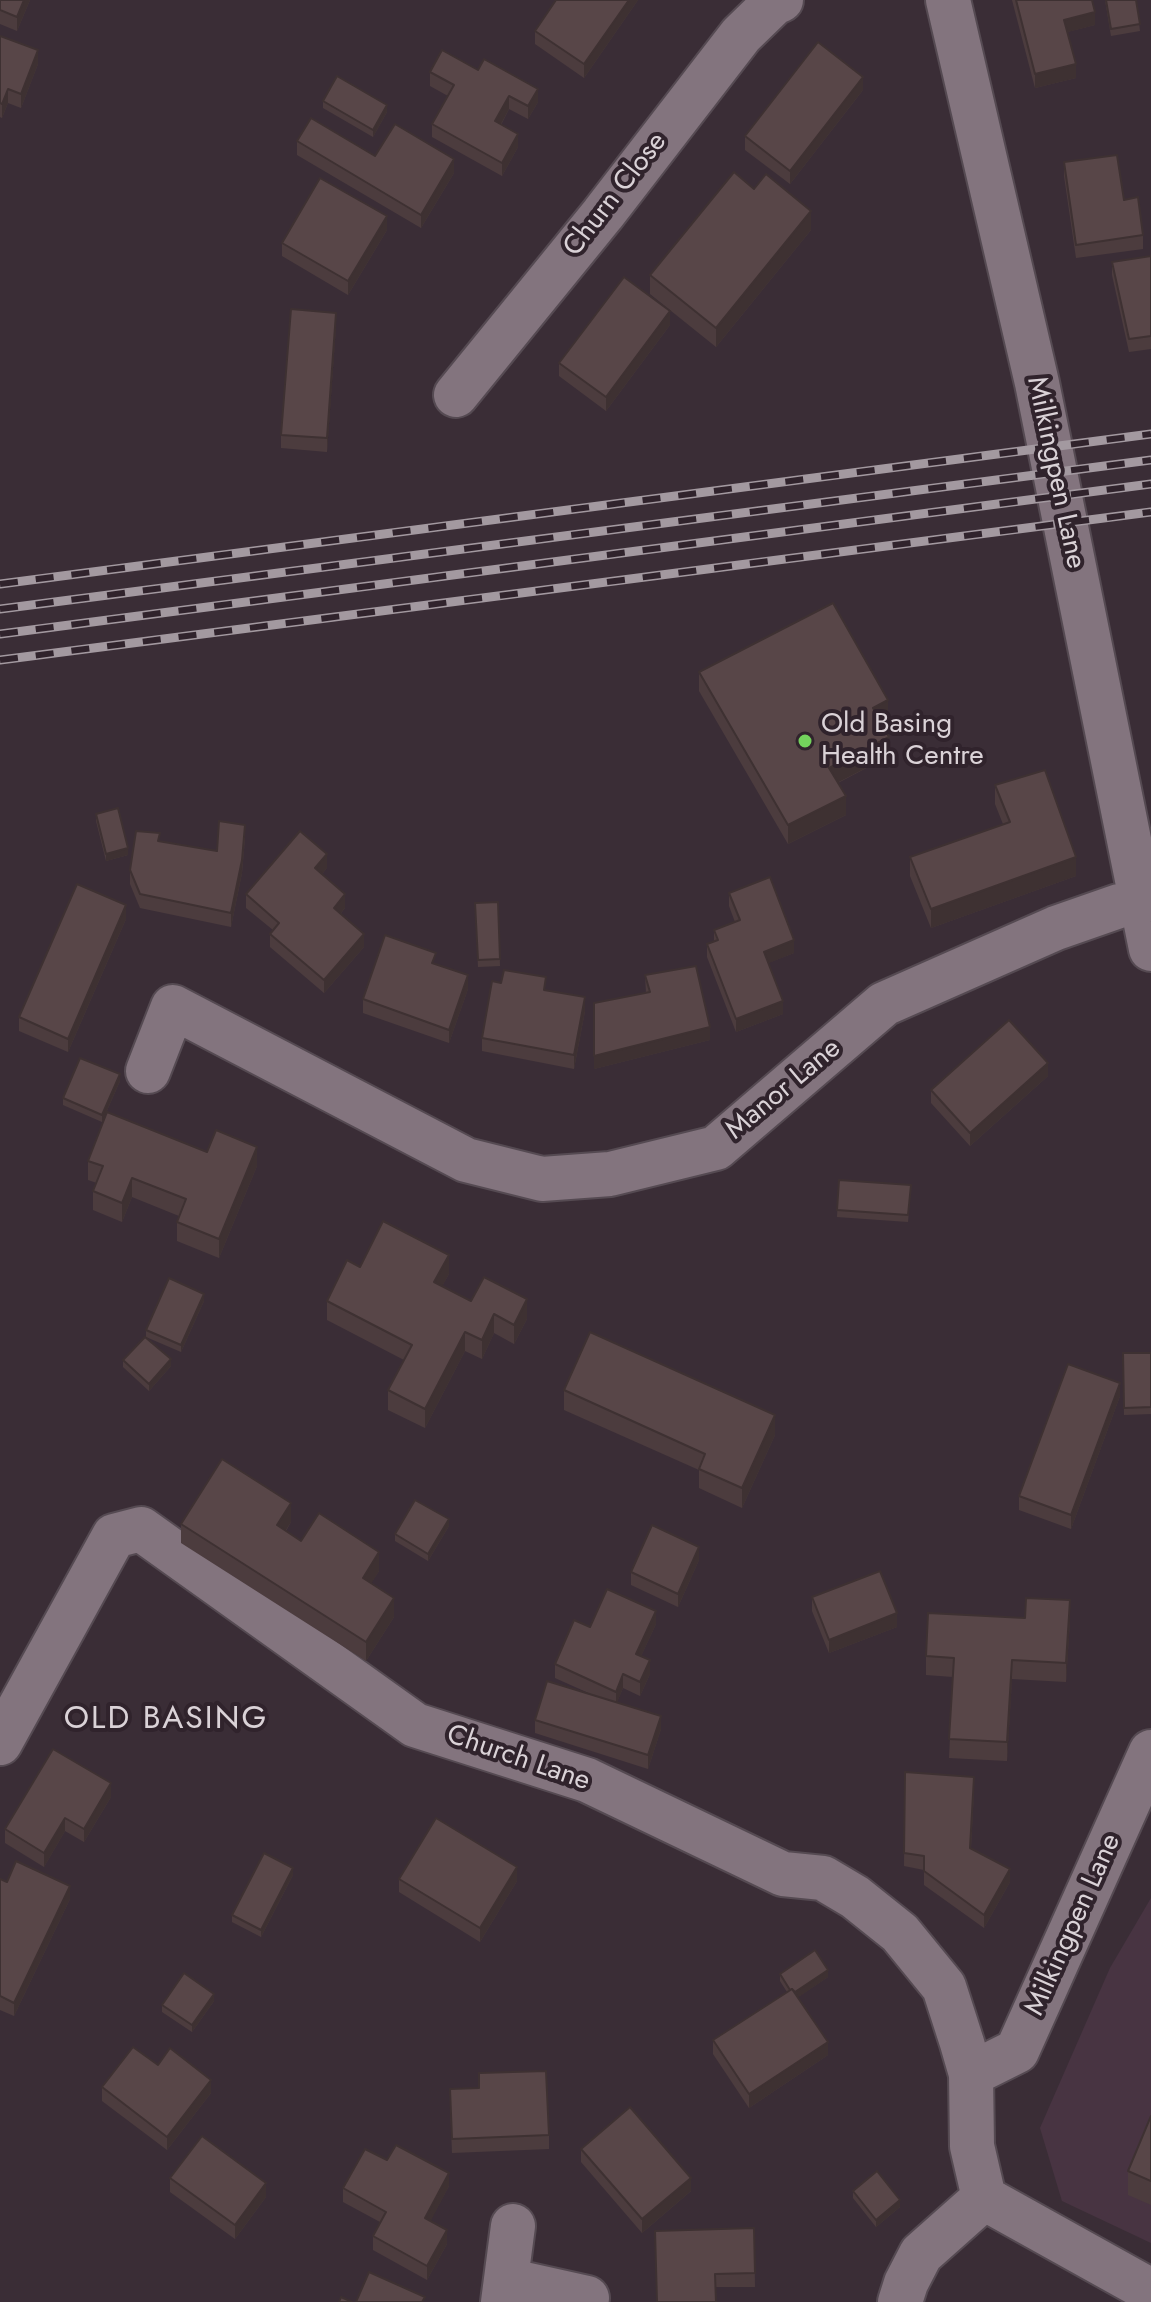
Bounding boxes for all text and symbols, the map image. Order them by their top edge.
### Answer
street label: Churn Close [557,126,675,264]
street label: Milkingpen Lane [1018,374,1092,572]
place label: Old Basing Health Centre [821,708,984,774]
marker: Old Basing Health Centre [796,732,814,750]
street label: Manor Lane [720,1032,848,1148]
district label: OLD BASING [64,1701,268,1739]
street label: Church Lane [442,1719,594,1799]
street label: Milkingpen Lane [1019,1829,1129,2021]

